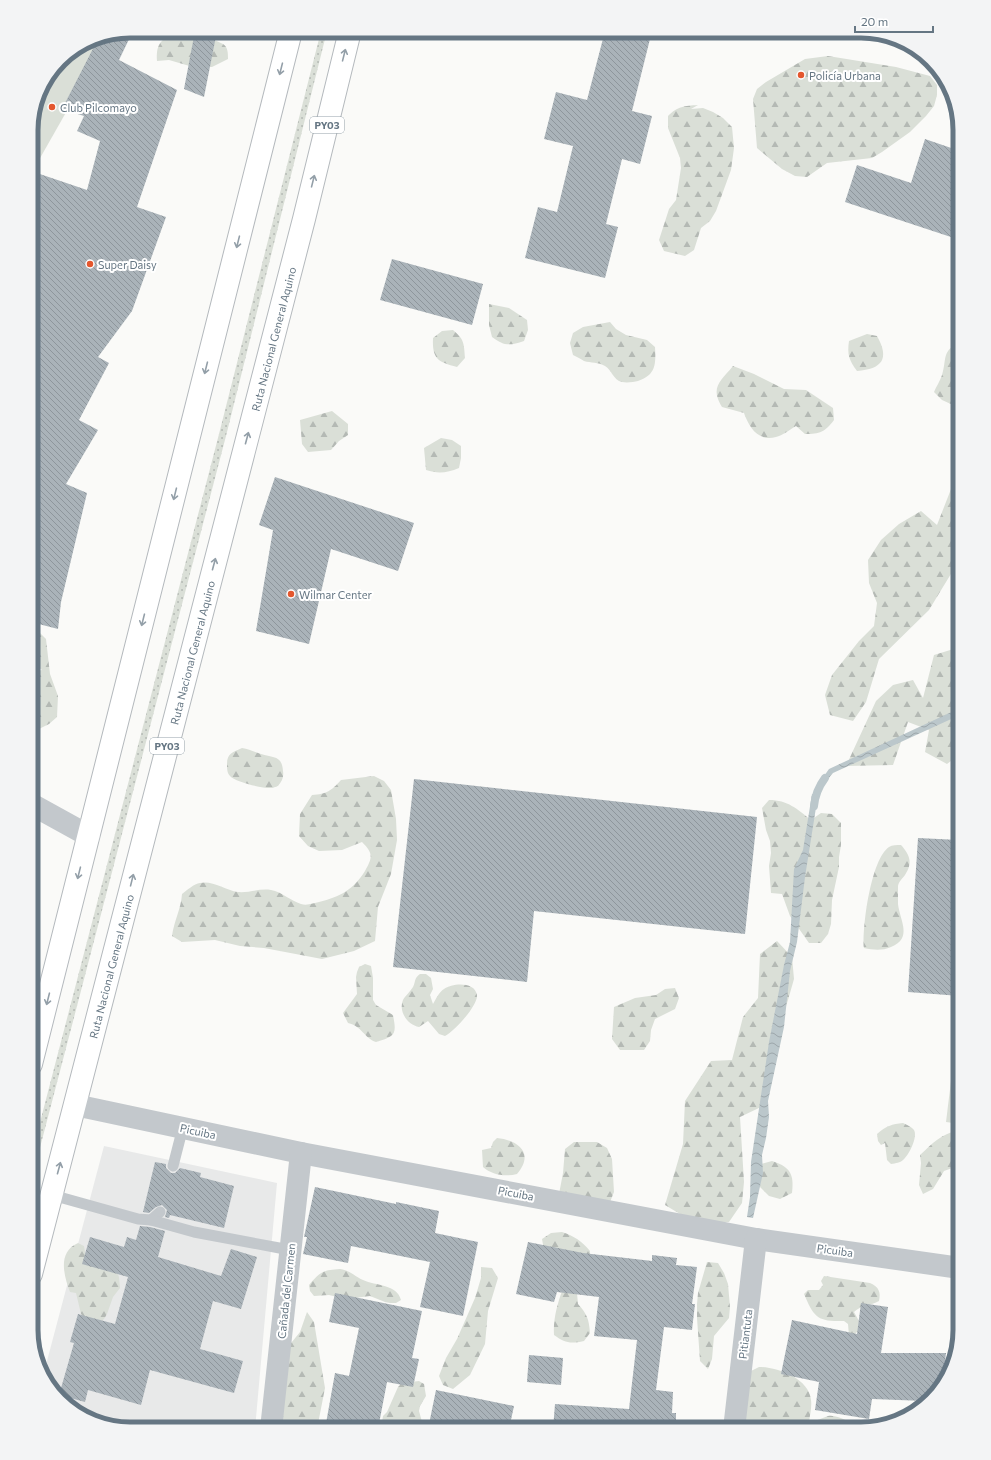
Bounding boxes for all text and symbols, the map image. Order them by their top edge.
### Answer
scale bar [855,8,933,34]
text: 20 m [861,14,888,28]
one-way arrow [341,49,348,62]
one-way arrow [277,62,284,75]
place label: Policía Urbana [809,69,881,82]
marker: Policía Urbana [796,70,806,80]
place label: Club Pilcomayo [60,101,137,114]
marker: Club Pilcomayo [47,102,57,112]
road number: PY03 [310,117,344,133]
one-way arrow [310,175,318,188]
one-way arrow [233,235,241,248]
place label: Super Daisy [98,258,157,271]
marker: Super Daisy [85,259,95,269]
street label: Ruta Nacional General Aquino [248,265,298,412]
one-way arrow [202,361,209,374]
one-way arrow [244,432,251,445]
one-way arrow [170,487,178,500]
one-way arrow [211,558,219,571]
street label: Ruta Nacional General Aquino [167,579,217,726]
place label: Wilmar Center [299,588,373,601]
marker: Wilmar Center [286,589,296,599]
one-way arrow [139,613,146,626]
road number: PY03 [150,738,184,754]
one-way arrow [75,867,83,880]
one-way arrow [129,873,137,886]
street label: Ruta Nacional General Aquino [86,892,136,1040]
one-way arrow [43,993,51,1006]
street label: Picuiba [179,1121,217,1141]
one-way arrow [55,1162,63,1175]
street label: Picuiba [497,1183,535,1203]
street label: Picuiba [816,1241,854,1259]
street label: Cañada del Carmen [275,1243,297,1339]
street label: Pitiantuta [735,1308,755,1360]

